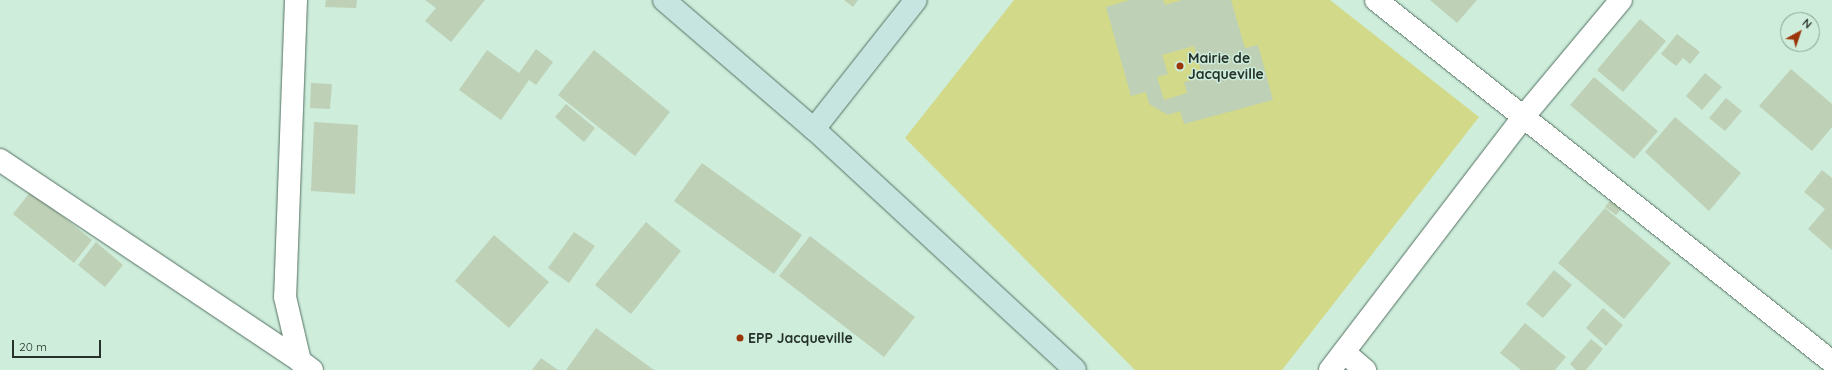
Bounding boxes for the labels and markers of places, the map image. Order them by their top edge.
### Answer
place label: Mairie de Jacqueville [1188,50,1264,82]
marker: Mairie de Jacqueville [1175,61,1185,71]
place label: EPP Jacqueville [748,330,853,346]
marker: EPP Jacqueville [735,333,745,343]

